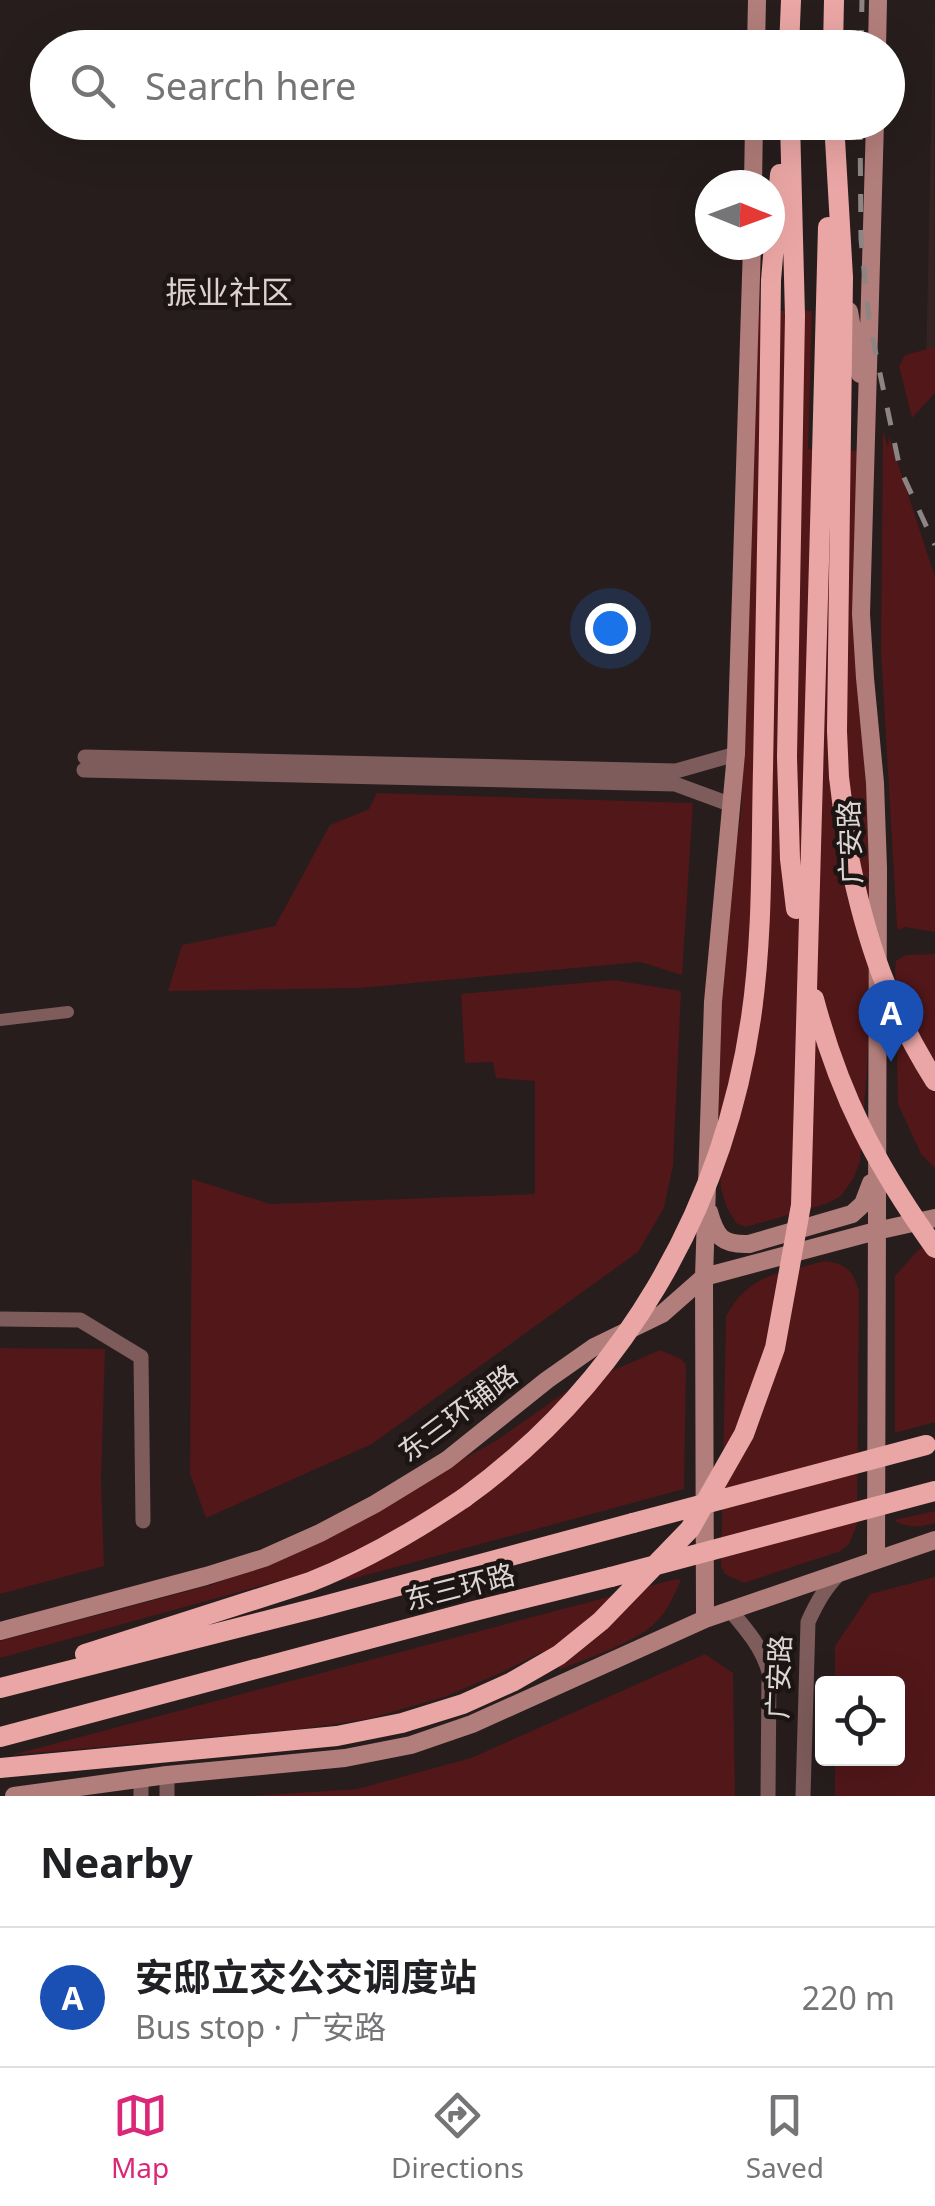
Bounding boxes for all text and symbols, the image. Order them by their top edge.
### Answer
search box [30,30,905,140]
icon: search [65,58,120,113]
text: Search here [145,59,356,111]
north arrow [695,170,785,260]
district label: 振业社区 [165,270,293,313]
your location [585,603,636,654]
street label: 广安路 [829,799,869,885]
pin: A [858,980,924,1062]
street label: 东三环辅路 [390,1355,525,1470]
street label: 东三环路 [401,1554,519,1618]
street label: 广安路 [758,1634,798,1720]
map controls [815,1676,905,1766]
button: locate [815,1676,905,1766]
text: Nearby [40,1833,193,1890]
text: 安邸立交公交调度站 [135,1950,477,2002]
text: A [61,1976,84,2019]
text: 220 m [802,1976,895,2019]
text: Bus stop · 广安路 [135,2005,386,2048]
tab: Map [111,2088,169,2186]
tab: Directions [391,2088,524,2186]
tab: Saved [746,2088,824,2186]

